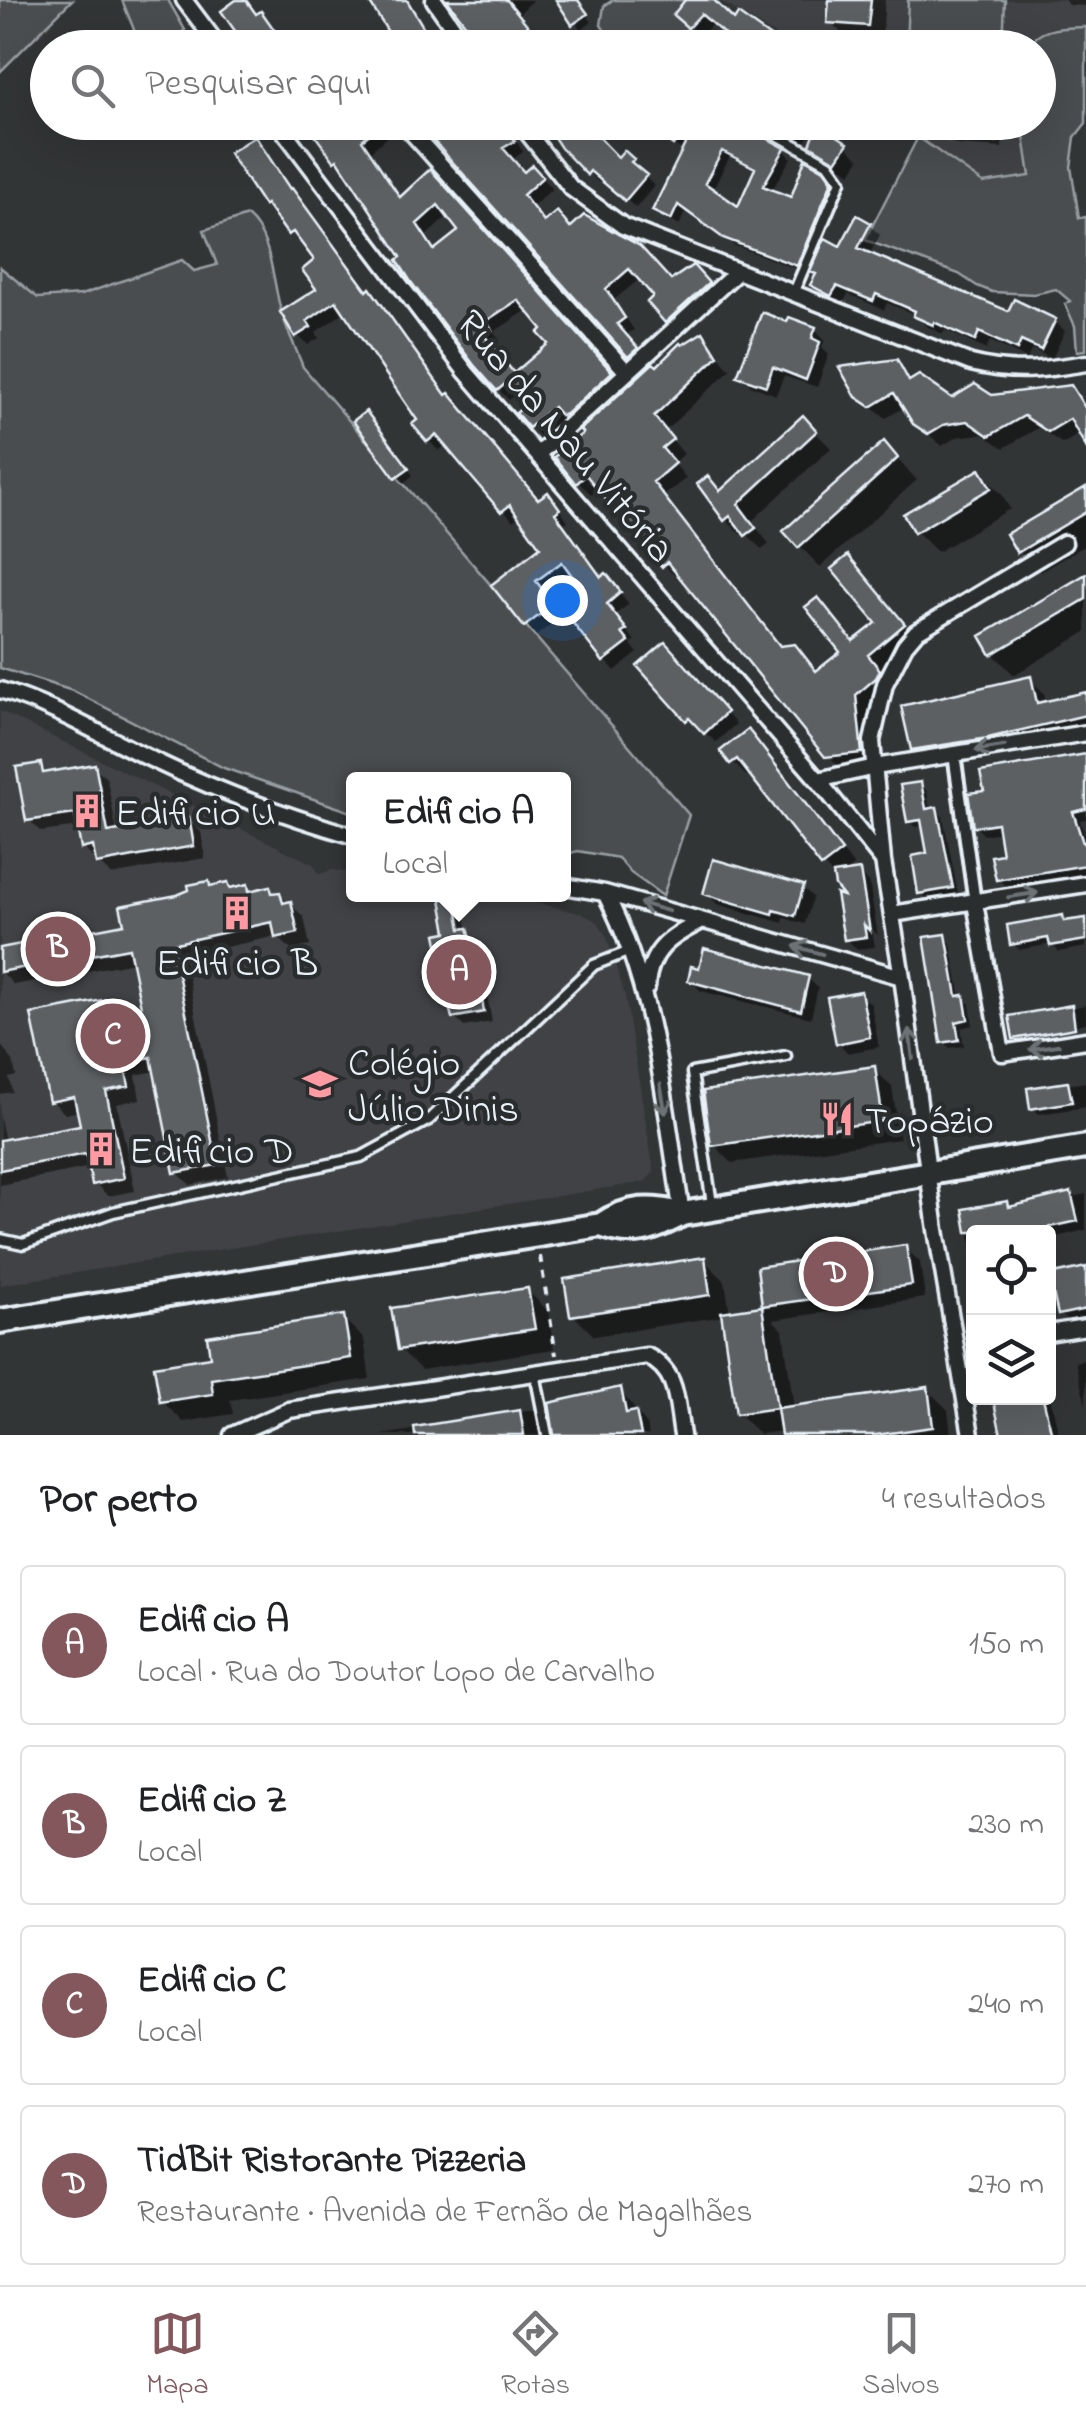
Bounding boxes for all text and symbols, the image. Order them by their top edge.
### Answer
search box [30,30,1056,140]
text: Pesquisar aqui [145,57,371,113]
icon: search [65,58,120,113]
street label: Rua da Nau Vitória [440,298,688,578]
your location [537,575,588,626]
one-way arrow [974,740,1006,758]
popup [346,772,571,902]
place label: Edificio U [115,786,276,845]
text: Edificio A [382,786,535,842]
building icon: Edificio U [68,792,106,830]
text: Local [382,842,448,889]
one-way arrow [1006,885,1039,904]
building icon: Edificio B [218,894,256,932]
one-way arrow [639,897,670,915]
pin: B [26,912,90,986]
pin: A [426,934,492,1010]
place label: Edificio B [156,936,318,995]
one-way arrow [793,940,825,959]
pin: C [80,998,146,1074]
one-way arrow [901,1028,920,1061]
place label: Colégio Júlio Dinis [348,1036,519,1141]
one-way arrow [1028,1038,1061,1056]
school or university icon: Colégio Júlio Dinis [301,1065,339,1103]
one-way arrow [654,1082,673,1114]
place label: Topázio [865,1094,994,1153]
restaurant icon: Topázio [818,1100,856,1138]
place label: Edificio D [129,1124,294,1183]
building icon: Edificio D [82,1130,120,1168]
map controls [966,1225,1056,1405]
button: locate [966,1225,1056,1315]
pin: D [804,1236,868,1312]
button: layers [966,1315,1056,1405]
text: Por perto [40,1470,198,1531]
text: 4 resultados [882,1477,1046,1524]
text: Edificio A [137,1594,289,1650]
text: A [65,1622,84,1669]
text: 150 m [969,1622,1044,1669]
text: Local · Rua do Doutor Lopo de Carvalho [137,1650,655,1697]
text: Edificio Z [137,1774,287,1830]
text: B [64,1802,85,1849]
text: 230 m [968,1802,1044,1849]
text: Local [137,1830,202,1877]
text: Edificio C [137,1954,287,2010]
text: C [66,1982,83,2029]
text: 240 m [968,1982,1044,2029]
text: Local [137,2010,202,2057]
text: TidBit Ristorante Pizzeria [137,2134,526,2190]
text: D [63,2162,86,2209]
text: 270 m [968,2162,1044,2209]
text: Restaurante · Avenida de Fernão de Magalhães [137,2190,753,2237]
tab: Mapa [146,2306,209,2407]
tab: Rotas [501,2306,570,2407]
tab: Salvos [862,2306,940,2407]

